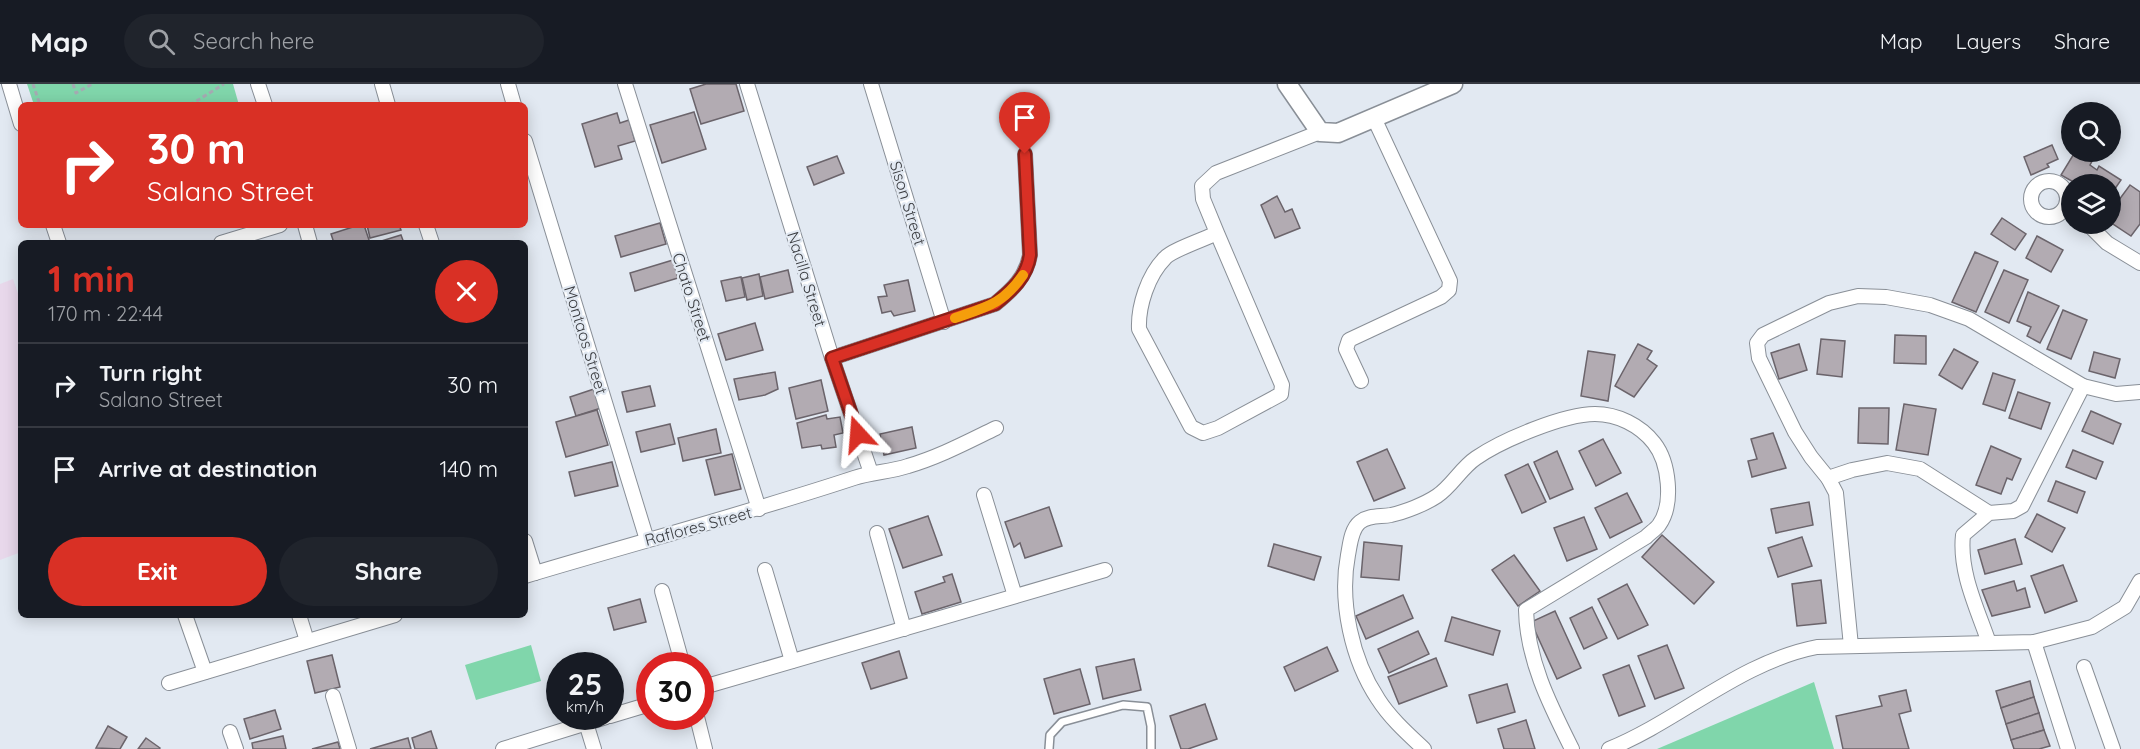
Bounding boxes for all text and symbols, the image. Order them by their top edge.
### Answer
search box [124,14,544,68]
text: Map [30,24,88,59]
icon: search [145,25,178,58]
text: Search here [193,27,315,55]
text: Map [1880,28,1923,54]
text: Layers [1956,28,2021,54]
text: Share [2054,28,2110,54]
pin [999,92,1050,154]
icon: arrive [1008,101,1041,134]
map controls [2061,102,2121,234]
button: search [2061,102,2121,162]
text: 30 m [147,122,246,175]
icon: right [48,126,126,204]
street label: Sison Street [886,159,930,247]
text: Salano Street [147,174,314,208]
button: layers [2061,174,2121,234]
street label: Nacilla Street [783,229,831,329]
street label: Chato Street [668,250,716,344]
text: 1 min [48,256,135,301]
button: close [435,260,498,323]
street label: Montaos Street [560,283,612,397]
text: 170 m · 22:44 [48,301,163,326]
text: Turn right [99,359,203,387]
icon: right [48,369,81,402]
text: 30 m [447,371,498,399]
text: Salano Street [99,387,223,412]
position arrow [826,402,890,466]
icon: arrive [48,453,81,486]
text: Arrive at destination [99,455,317,483]
text: 140 m [439,455,498,483]
street label: Raflores Street [642,502,754,550]
button: Exit [48,537,267,606]
button: Share [279,537,498,606]
speed limit sign: 30 [636,652,714,730]
text: 25 [568,665,602,703]
text: km/h [566,697,604,716]

